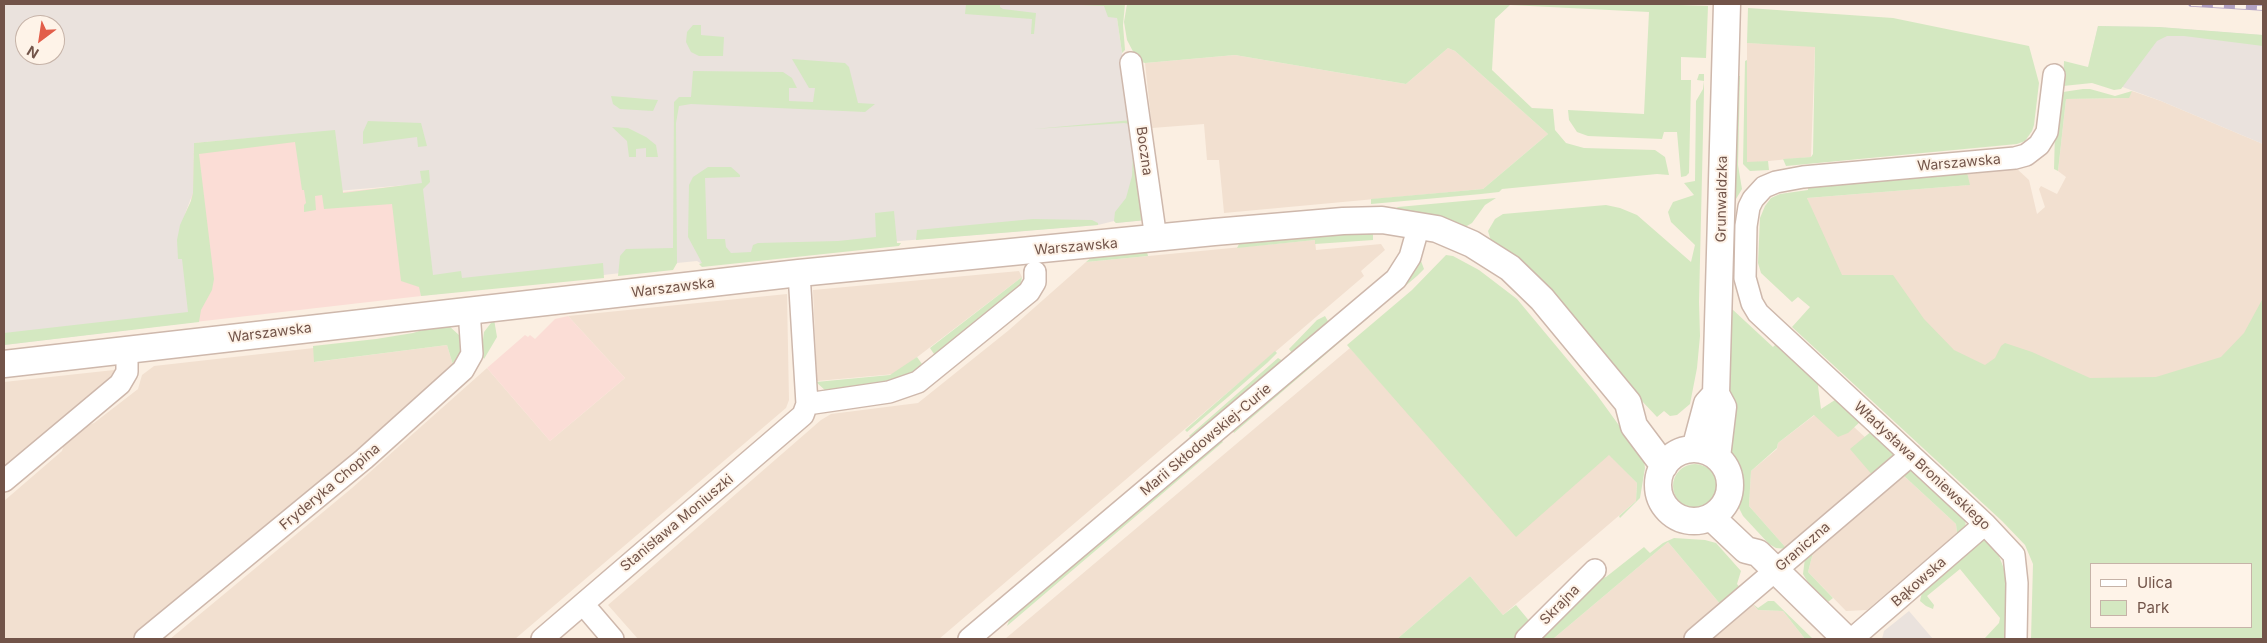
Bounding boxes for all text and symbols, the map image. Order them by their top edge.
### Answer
north arrow [15,15,65,65]
text: N [24,42,41,62]
street label: Boczna [1132,125,1156,177]
street label: Warszawska [1917,151,2001,175]
street label: Grunwaldzka [1713,155,1731,243]
street label: Warszawska [1034,235,1118,259]
street label: Warszawska [630,275,716,301]
street label: Warszawska [227,320,313,346]
street label: Marii Skłodowskiej-Curie [1137,380,1275,500]
street label: Władysława Broniewskiego [1850,398,1994,534]
street label: Fryderyka Chopina [277,440,383,534]
street label: Stanisława Moniuszki [617,471,737,575]
street label: Graniczna [1772,519,1834,575]
street label: Bąkowska [1888,554,1950,610]
legend [2090,563,2252,628]
text: Ulica [2137,573,2173,592]
street label: Skrajna [1537,582,1583,628]
text: Park [2137,598,2169,617]

